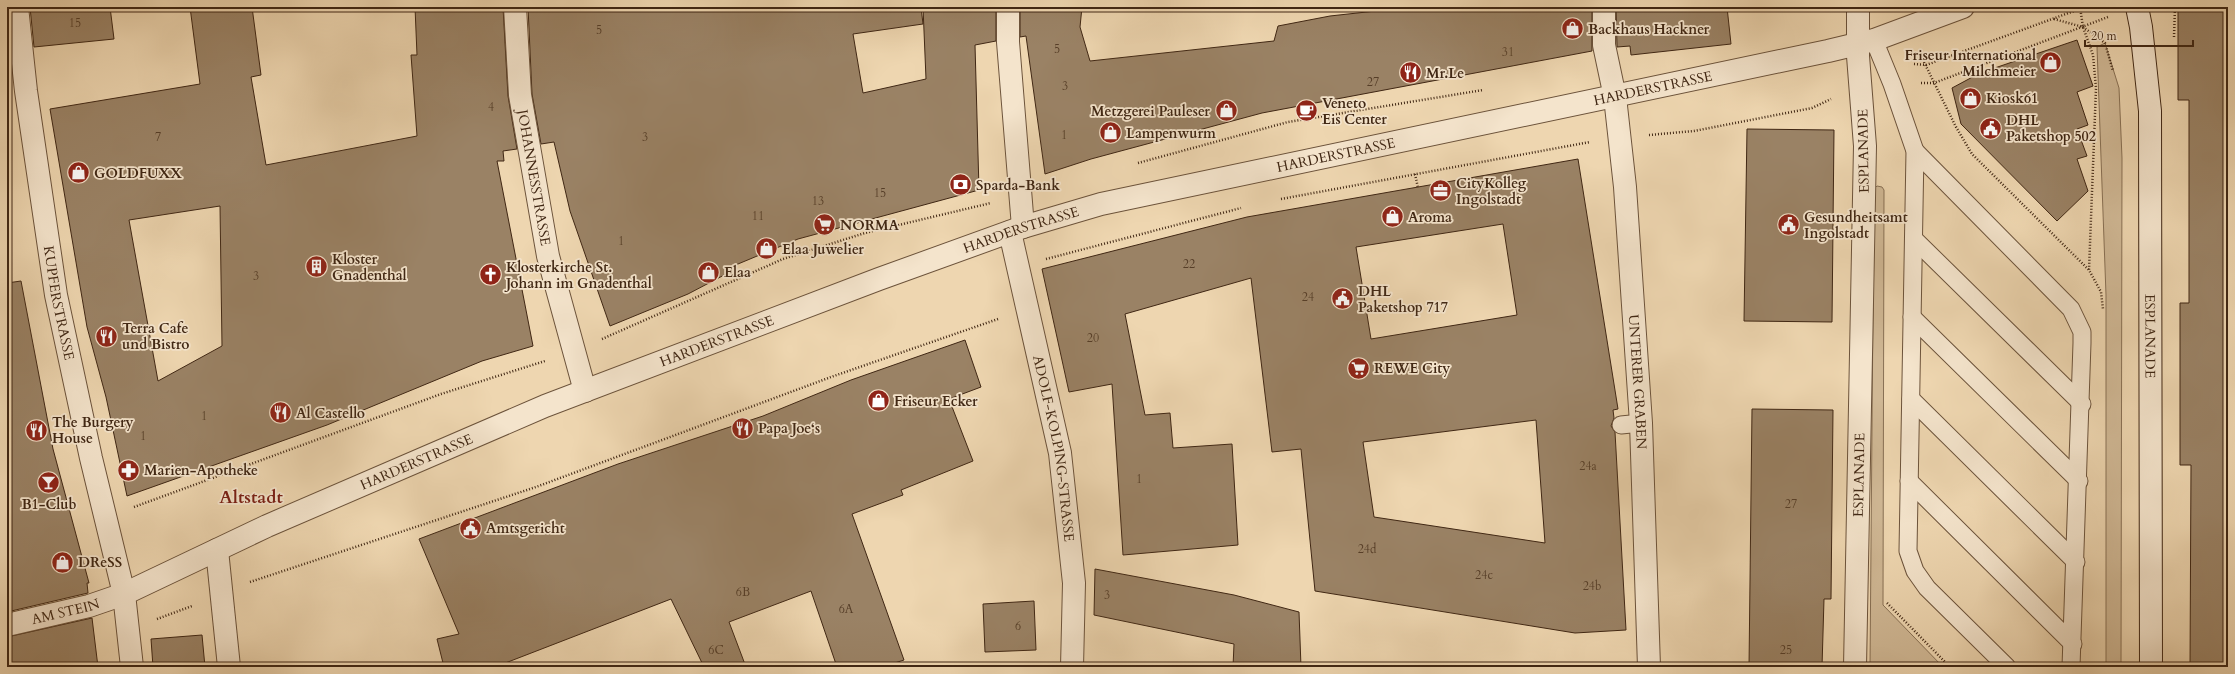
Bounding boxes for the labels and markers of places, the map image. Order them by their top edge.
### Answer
shop icon: Backhaus Hackner [1560,16,1586,42]
place label: Backhaus Hackner [1588,20,1710,39]
place label: Friseur International Milchmeier [1905,46,2036,81]
shop icon: Friseur International Milchmeier [2038,50,2064,76]
restaurant icon: Mr.Le [1397,60,1423,86]
place label: Mr.Le [1426,64,1464,83]
shop icon: Kiosk61 [1957,85,1983,111]
place label: Kiosk61 [1986,89,2038,108]
place label: Veneto Eis Center [1322,94,1387,129]
shop icon: Metzgerei Pauleser [1213,98,1239,124]
cafe icon: Veneto Eis Center [1293,98,1319,124]
place label: Metzgerei Pauleser [1091,102,1210,121]
place label: DHL Paketshop 502 [2006,111,2096,146]
public building icon: DHL Paketshop 502 [1977,115,2003,141]
shop icon: Lampenwurm [1097,120,1123,146]
place label: Lampenwurm [1126,124,1216,143]
shop icon: GOLDFUXX [66,160,92,186]
place label: GOLDFUXX [94,164,182,183]
bank icon: Sparda-Bank [948,172,974,198]
place label: CityKolleg Ingolstadt [1456,174,1527,209]
place label: Sparda-Bank [976,176,1060,195]
office icon: CityKolleg Ingolstadt [1428,178,1454,204]
shop icon: Aroma [1379,204,1405,230]
place label: Aroma [1408,208,1452,227]
place label: Gesundheitsamt Ingolstadt [1804,208,1908,243]
supermarket icon: NORMA [811,212,837,238]
public building icon: Gesundheitsamt Ingolstadt [1776,212,1802,238]
place label: NORMA [840,216,900,235]
shop icon: Elaa Juwelier [753,236,779,262]
place label: Elaa Juwelier [782,240,864,259]
place label: Kloster Gnadenthal [332,250,407,285]
building icon: Kloster Gnadenthal [304,254,330,280]
place label: Klosterkirche St. Johann im Gnadenthal [504,258,652,293]
shop icon: Elaa [695,259,721,285]
church icon: Klosterkirche St. Johann im Gnadenthal [478,262,504,288]
place label: Elaa [724,263,751,282]
place label: DHL Paketshop 717 [1358,282,1448,317]
public building icon: DHL Paketshop 717 [1329,286,1355,312]
place label: Terra Cafe und Bistro [122,319,189,354]
restaurant icon: Terra Cafe und Bistro [94,323,120,349]
supermarket icon: REWE City [1346,355,1372,381]
place label: REWE City [1374,359,1450,378]
shop icon: Friseur Ecker [865,388,891,414]
place label: Friseur Ecker [894,392,978,411]
restaurant icon: Al Castello [268,400,294,426]
place label: Al Castello [296,404,365,423]
place label: The Burgery House [52,413,134,448]
restaurant icon: Papa Joe‘s [730,415,756,441]
restaurant icon: The Burgery House [23,417,49,443]
place label: Papa Joe‘s [758,419,820,438]
pharmacy icon: Marien-Apotheke [116,457,142,483]
place label: Marien-Apotheke [144,461,258,480]
bar icon: B1-Club [36,469,62,495]
place label: B1-Club [21,495,77,514]
public building icon: Amtsgericht [457,515,483,541]
place label: Amtsgericht [486,519,565,538]
shop icon: DReSS [50,549,76,575]
place label: DReSS [78,553,122,572]

